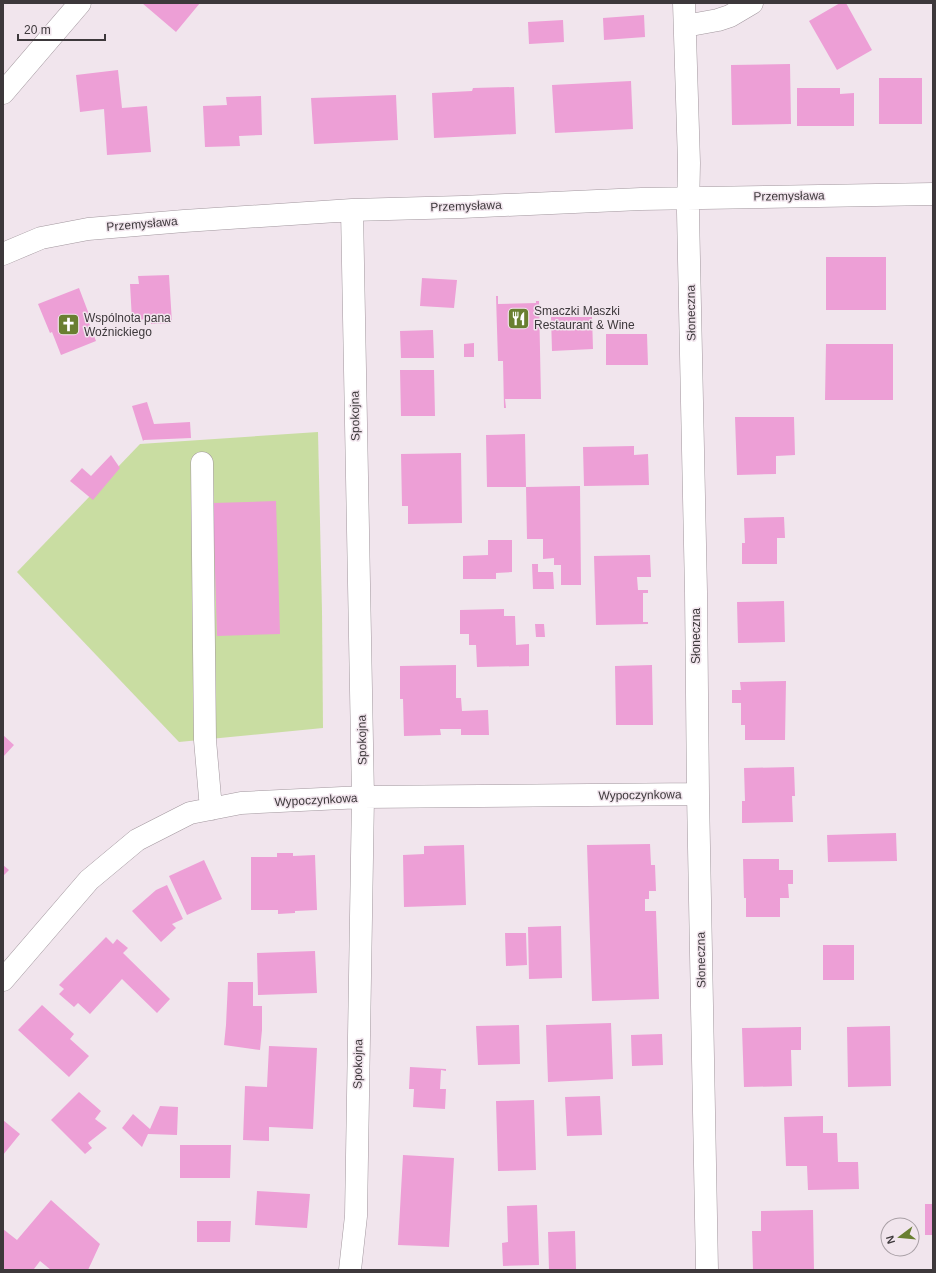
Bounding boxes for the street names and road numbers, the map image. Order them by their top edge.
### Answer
street label: Przemysława [753,188,825,204]
street label: Przemysława [430,198,502,214]
street label: Przemysława [106,214,178,234]
street label: Słoneczna [684,285,698,341]
street label: Spokojna [348,391,362,441]
street label: Słoneczna [689,608,703,664]
street label: Spokojna [355,715,369,765]
street label: Wypoczynkowa [598,787,682,803]
street label: Wypoczynkowa [274,791,358,809]
street label: Słoneczna [694,932,708,988]
street label: Spokojna [351,1039,365,1089]

